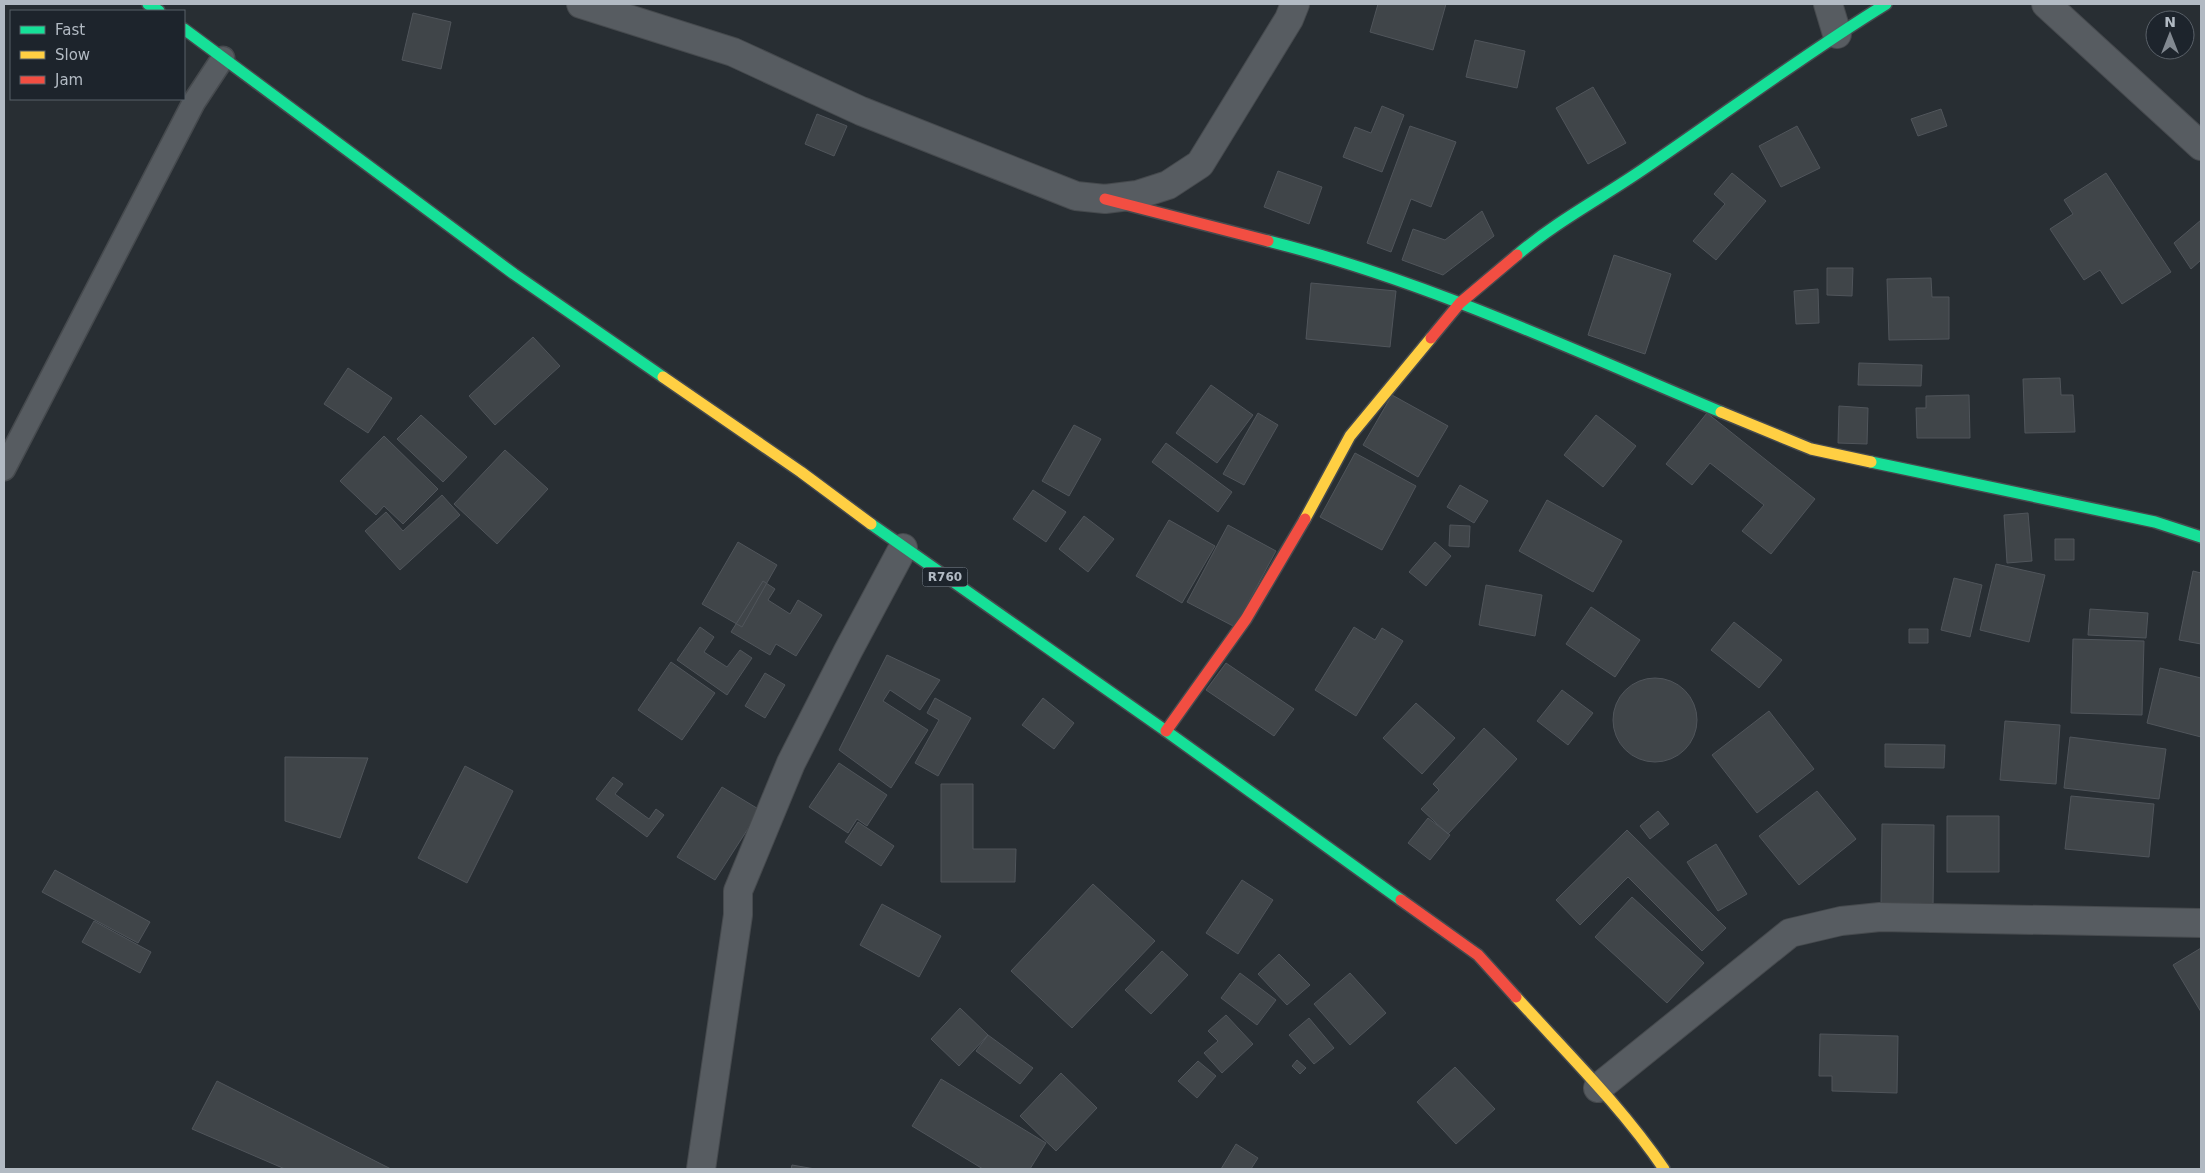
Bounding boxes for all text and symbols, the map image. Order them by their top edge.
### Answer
legend [10,10,185,100]
north arrow [2145,10,2195,60]
text: N [2164,14,2176,30]
text: Fast [55,21,85,39]
text: Slow [55,46,90,64]
text: Jam [54,71,83,89]
road number: R760 [922,568,968,586]

